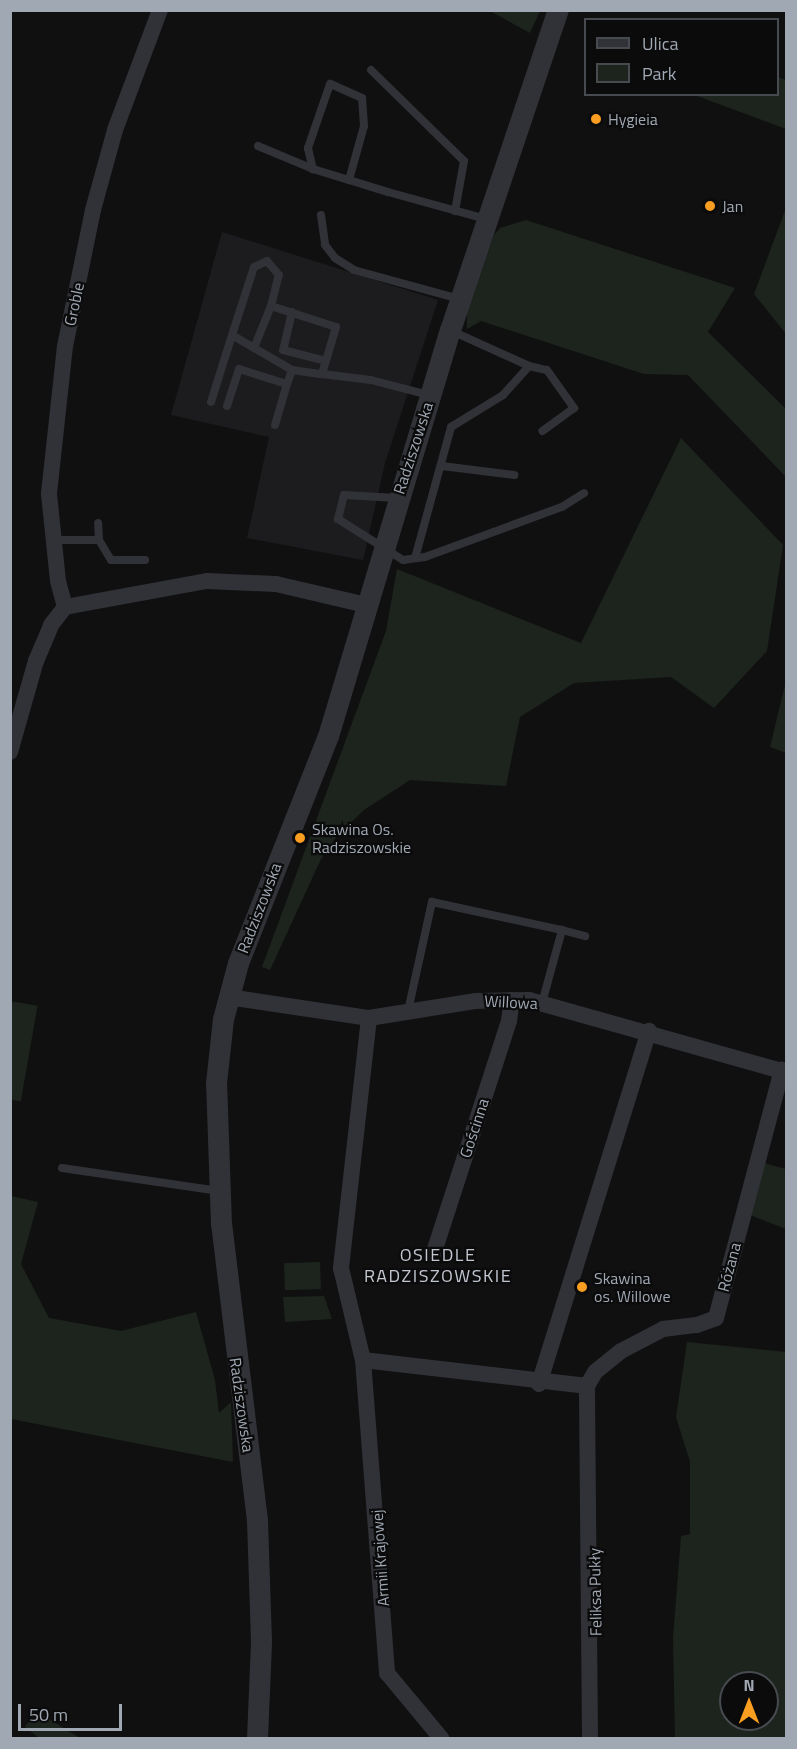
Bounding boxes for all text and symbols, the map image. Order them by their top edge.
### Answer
legend [584,18,779,96]
text: Ulica [642,30,679,57]
text: Park [642,60,676,87]
place label: Hygieia [608,109,658,129]
marker: Hygieia [589,112,603,126]
place label: Jan [722,196,743,216]
marker: Jan [703,199,717,213]
street label: Groble [60,281,88,327]
street label: Radziszowska [389,400,437,496]
place label: Skawina Os. Radziszowskie [312,819,411,857]
marker: Skawina Os. Radziszowskie [293,831,307,845]
street label: Radziszowska [233,860,285,956]
street label: Willowa [484,991,538,1013]
street label: Gościnna [455,1096,493,1160]
street label: Różana [713,1240,745,1294]
district label: OSIEDLE RADZISZOWSKIE [364,1245,512,1288]
place label: Skawina os. Willowe [594,1268,670,1306]
marker: Skawina os. Willowe [575,1280,589,1294]
street label: Radziszowska [226,1356,258,1454]
street label: Armii Krajowej [367,1509,393,1607]
street label: Feliksa Pukły [585,1548,605,1636]
north arrow [719,1671,779,1731]
text: N [743,1673,755,1697]
scale bar [21,1692,124,1730]
text: 50 m [29,1701,68,1728]

